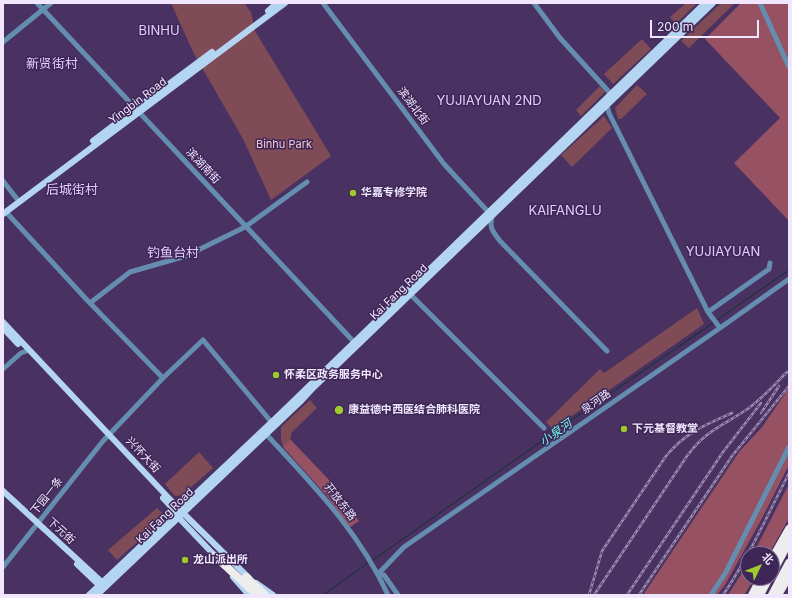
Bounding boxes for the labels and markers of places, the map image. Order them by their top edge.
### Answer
place label: 华嘉专修学院 [361,186,427,200]
marker: 华嘉专修学院 [348,188,358,198]
place label: 怀柔区政务服务中心 [284,368,383,382]
marker: 怀柔区政务服务中心 [271,370,281,380]
place label: 康益德中西医结合肺科医院 [348,403,480,417]
marker: 康益德中西医结合肺科医院 [333,404,345,416]
place label: 下元基督教堂 [632,422,698,436]
marker: 下元基督教堂 [619,424,629,434]
place label: 龙山派出所 [193,553,248,567]
marker: 龙山派出所 [180,555,190,565]

